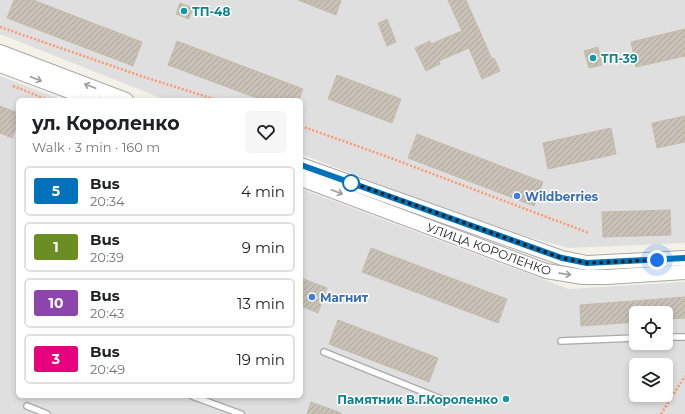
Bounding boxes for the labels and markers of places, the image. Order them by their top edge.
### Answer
place label: ТП-48 [192,4,230,19]
marker: ТП-48 [179,6,189,16]
place label: ТП-39 [601,51,638,66]
marker: ТП-39 [588,53,598,63]
unlabelled marker [342,174,360,192]
place label: Wildberries [525,189,599,204]
marker: Wildberries [512,191,522,201]
place label: Магнит [320,290,369,305]
marker: Магнит [307,292,317,302]
place label: Памятник В.Г.Короленко [337,392,498,407]
marker: Памятник В.Г.Короленко [501,394,511,404]

